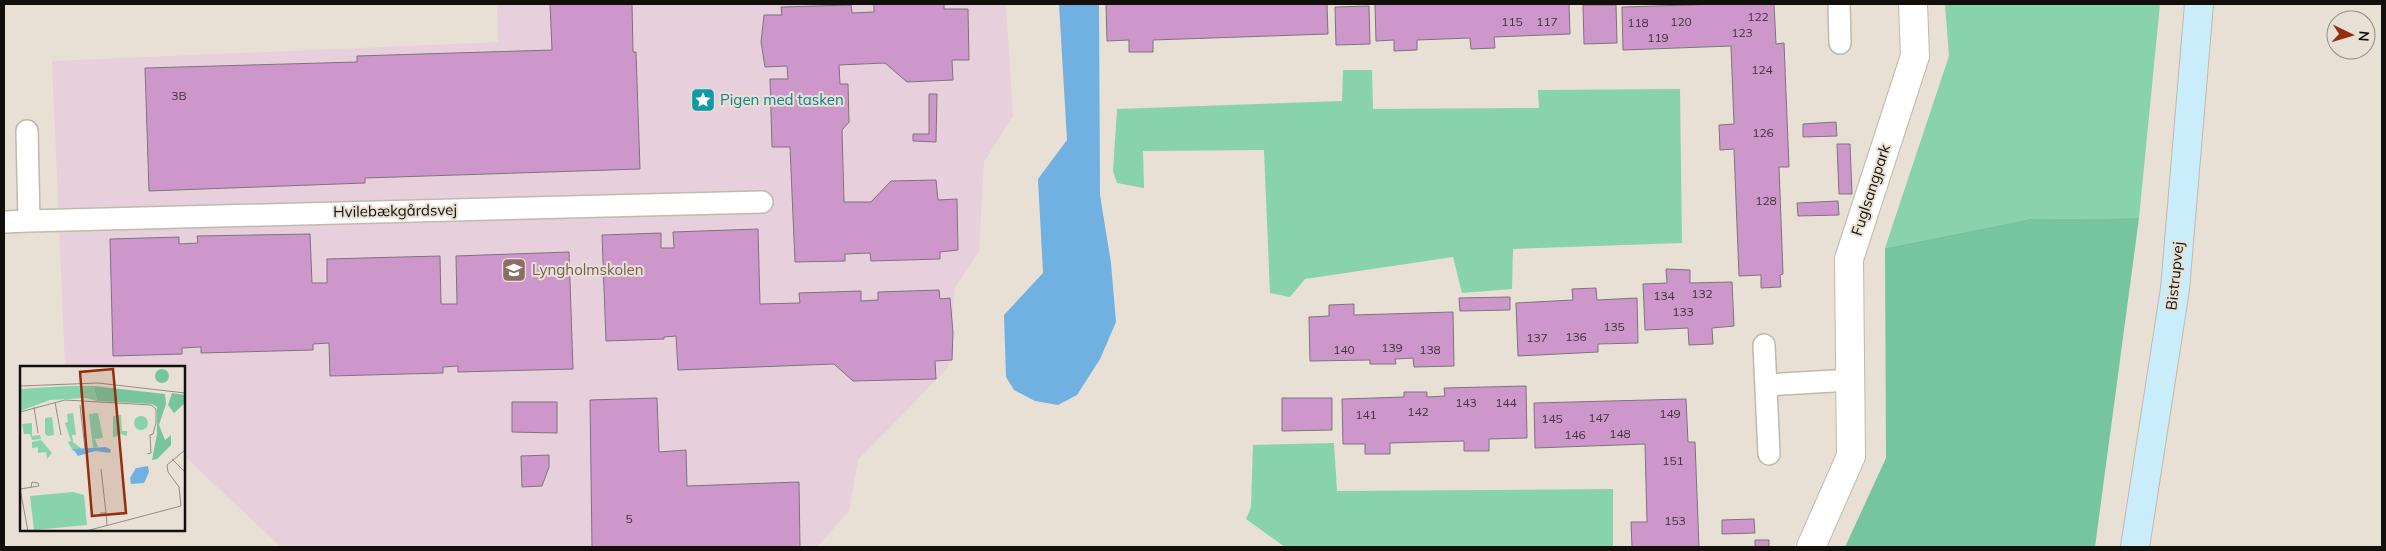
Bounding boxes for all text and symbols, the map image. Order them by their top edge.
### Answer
house number: 122 [1747,9,1769,24]
north arrow [2326,10,2376,60]
house number: 115 [1501,14,1523,29]
house number: 117 [1536,14,1558,29]
house number: 120 [1670,14,1692,29]
house number: 118 [1627,15,1649,30]
house number: 123 [1731,25,1753,40]
house number: 119 [1647,30,1669,45]
text: N [2355,30,2373,42]
house number: 124 [1751,62,1773,77]
place icon: Pigen med tasken [690,87,716,113]
house number: 3B [171,88,187,103]
place label: Pigen med tasken [720,90,844,109]
house number: 126 [1752,125,1774,140]
street label: Fuglsangpark [1847,141,1894,238]
house number: 128 [1755,193,1777,208]
street label: Hvilebækgårdsvej [333,200,457,221]
street label: Bistrupvej [2161,241,2188,311]
school or university icon: Lyngholmskolen [501,257,527,283]
place label: Lyngholmskolen [532,260,644,279]
house number: 132 [1691,286,1713,301]
house number: 134 [1653,288,1675,303]
house number: 133 [1672,304,1694,319]
house number: 135 [1603,319,1625,334]
house number: 136 [1565,329,1587,344]
house number: 137 [1526,330,1548,345]
house number: 139 [1381,340,1403,355]
house number: 140 [1333,342,1355,357]
house number: 138 [1419,342,1441,357]
inset map [20,366,185,531]
house number: 143 [1455,395,1477,410]
house number: 144 [1495,395,1517,410]
house number: 142 [1407,404,1429,419]
house number: 149 [1659,406,1681,421]
house number: 141 [1355,407,1377,422]
house number: 147 [1588,410,1610,425]
house number: 145 [1541,411,1563,426]
house number: 148 [1609,426,1631,441]
house number: 146 [1564,427,1586,442]
house number: 151 [1662,453,1684,468]
house number: 5 [625,511,633,526]
house number: 153 [1664,513,1686,528]

